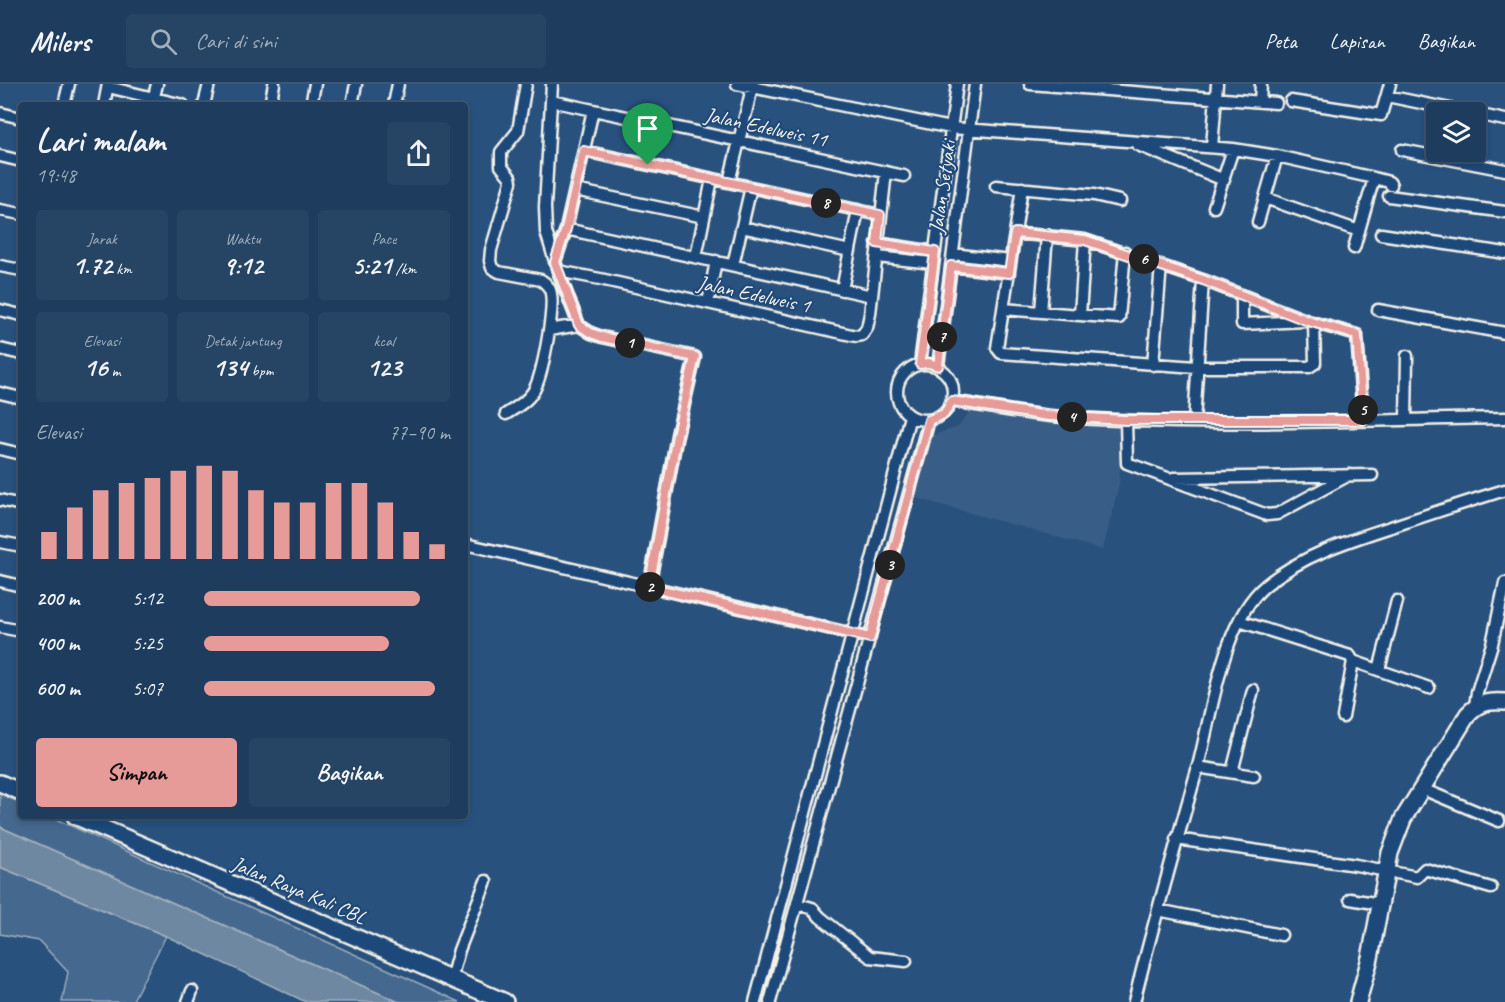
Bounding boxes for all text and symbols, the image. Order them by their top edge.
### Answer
search box [126,14,546,68]
text: Milers [30,24,90,59]
icon: search [147,25,180,58]
text: Cari di sini [195,27,276,55]
text: Peta [1265,28,1297,54]
text: Lapisan [1330,28,1385,54]
text: Bagikan [1418,28,1475,54]
street label: Jalan Edelweis 11 [701,101,831,153]
map controls [1426,102,1486,162]
button: layers [1426,102,1486,162]
pin [622,103,673,165]
icon: arrive [631,112,664,145]
text: Lari malam [36,119,165,161]
button: share [387,122,450,185]
street label: Jalan Setyaki [922,136,962,236]
text: 19:48 [36,163,76,188]
pin: 8 [811,188,841,218]
text: 8 [822,193,830,213]
text: Jarak [87,229,117,249]
text: Waktu [225,229,261,249]
text: Pace [372,229,396,249]
pin: 6 [1129,244,1159,274]
text: 1.72 [72,249,112,282]
text: 9:12 [223,249,263,282]
text: 5:21 [352,249,392,282]
text: 6 [1140,249,1148,269]
text: km [112,259,132,279]
text: /km [392,259,416,279]
street label: Jalan Edelweis 1 [694,269,814,319]
pin: 7 [927,322,957,352]
text: 7 [938,327,946,347]
pin: 1 [615,328,645,358]
text: Elevasi [84,331,120,351]
text: Detak jantung [204,331,282,351]
text: kcal [373,331,395,351]
text: 1 [626,333,634,353]
text: 16 [84,351,108,384]
text: 134 [213,351,248,384]
text: 123 [366,351,402,384]
text: m [108,361,120,381]
text: bpm [248,361,273,381]
pin: 5 [1348,395,1378,425]
text: 5 [1360,400,1366,420]
pin: 4 [1057,402,1087,432]
text: 4 [1068,407,1076,427]
text: Elevasi [36,420,82,445]
text: 77–90 m [389,420,450,445]
pin: 3 [875,550,905,580]
text: 3 [886,555,894,575]
pin: 2 [635,572,665,602]
text: 2 [646,577,654,597]
text: 200 m [36,586,79,611]
text: 5:12 [132,586,163,611]
text: 400 m [36,631,79,656]
text: 5:25 [132,631,163,656]
text: 600 m [36,676,80,701]
text: 5:07 [132,676,163,701]
button: Simpan [36,738,237,807]
button: Bagikan [249,738,450,807]
street label: Jalan Raya Kali CBL [227,850,371,930]

